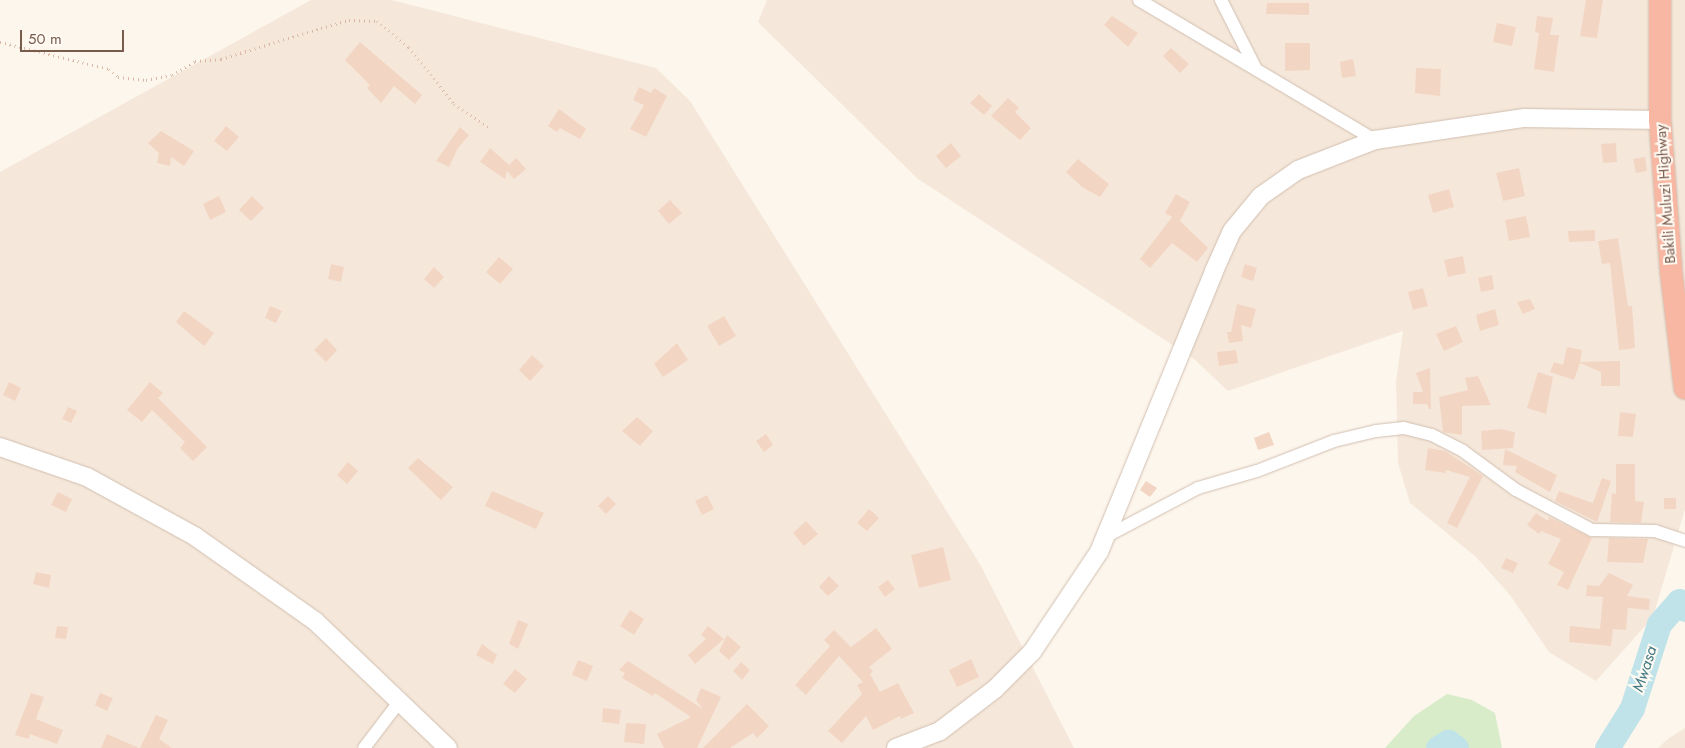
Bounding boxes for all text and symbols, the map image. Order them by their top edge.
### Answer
scale bar [22,20,126,52]
text: 50 m [28,28,62,50]
street label: Bakili Muluzi Highway [1652,124,1680,264]
water label: Mwasa [1629,644,1661,694]

